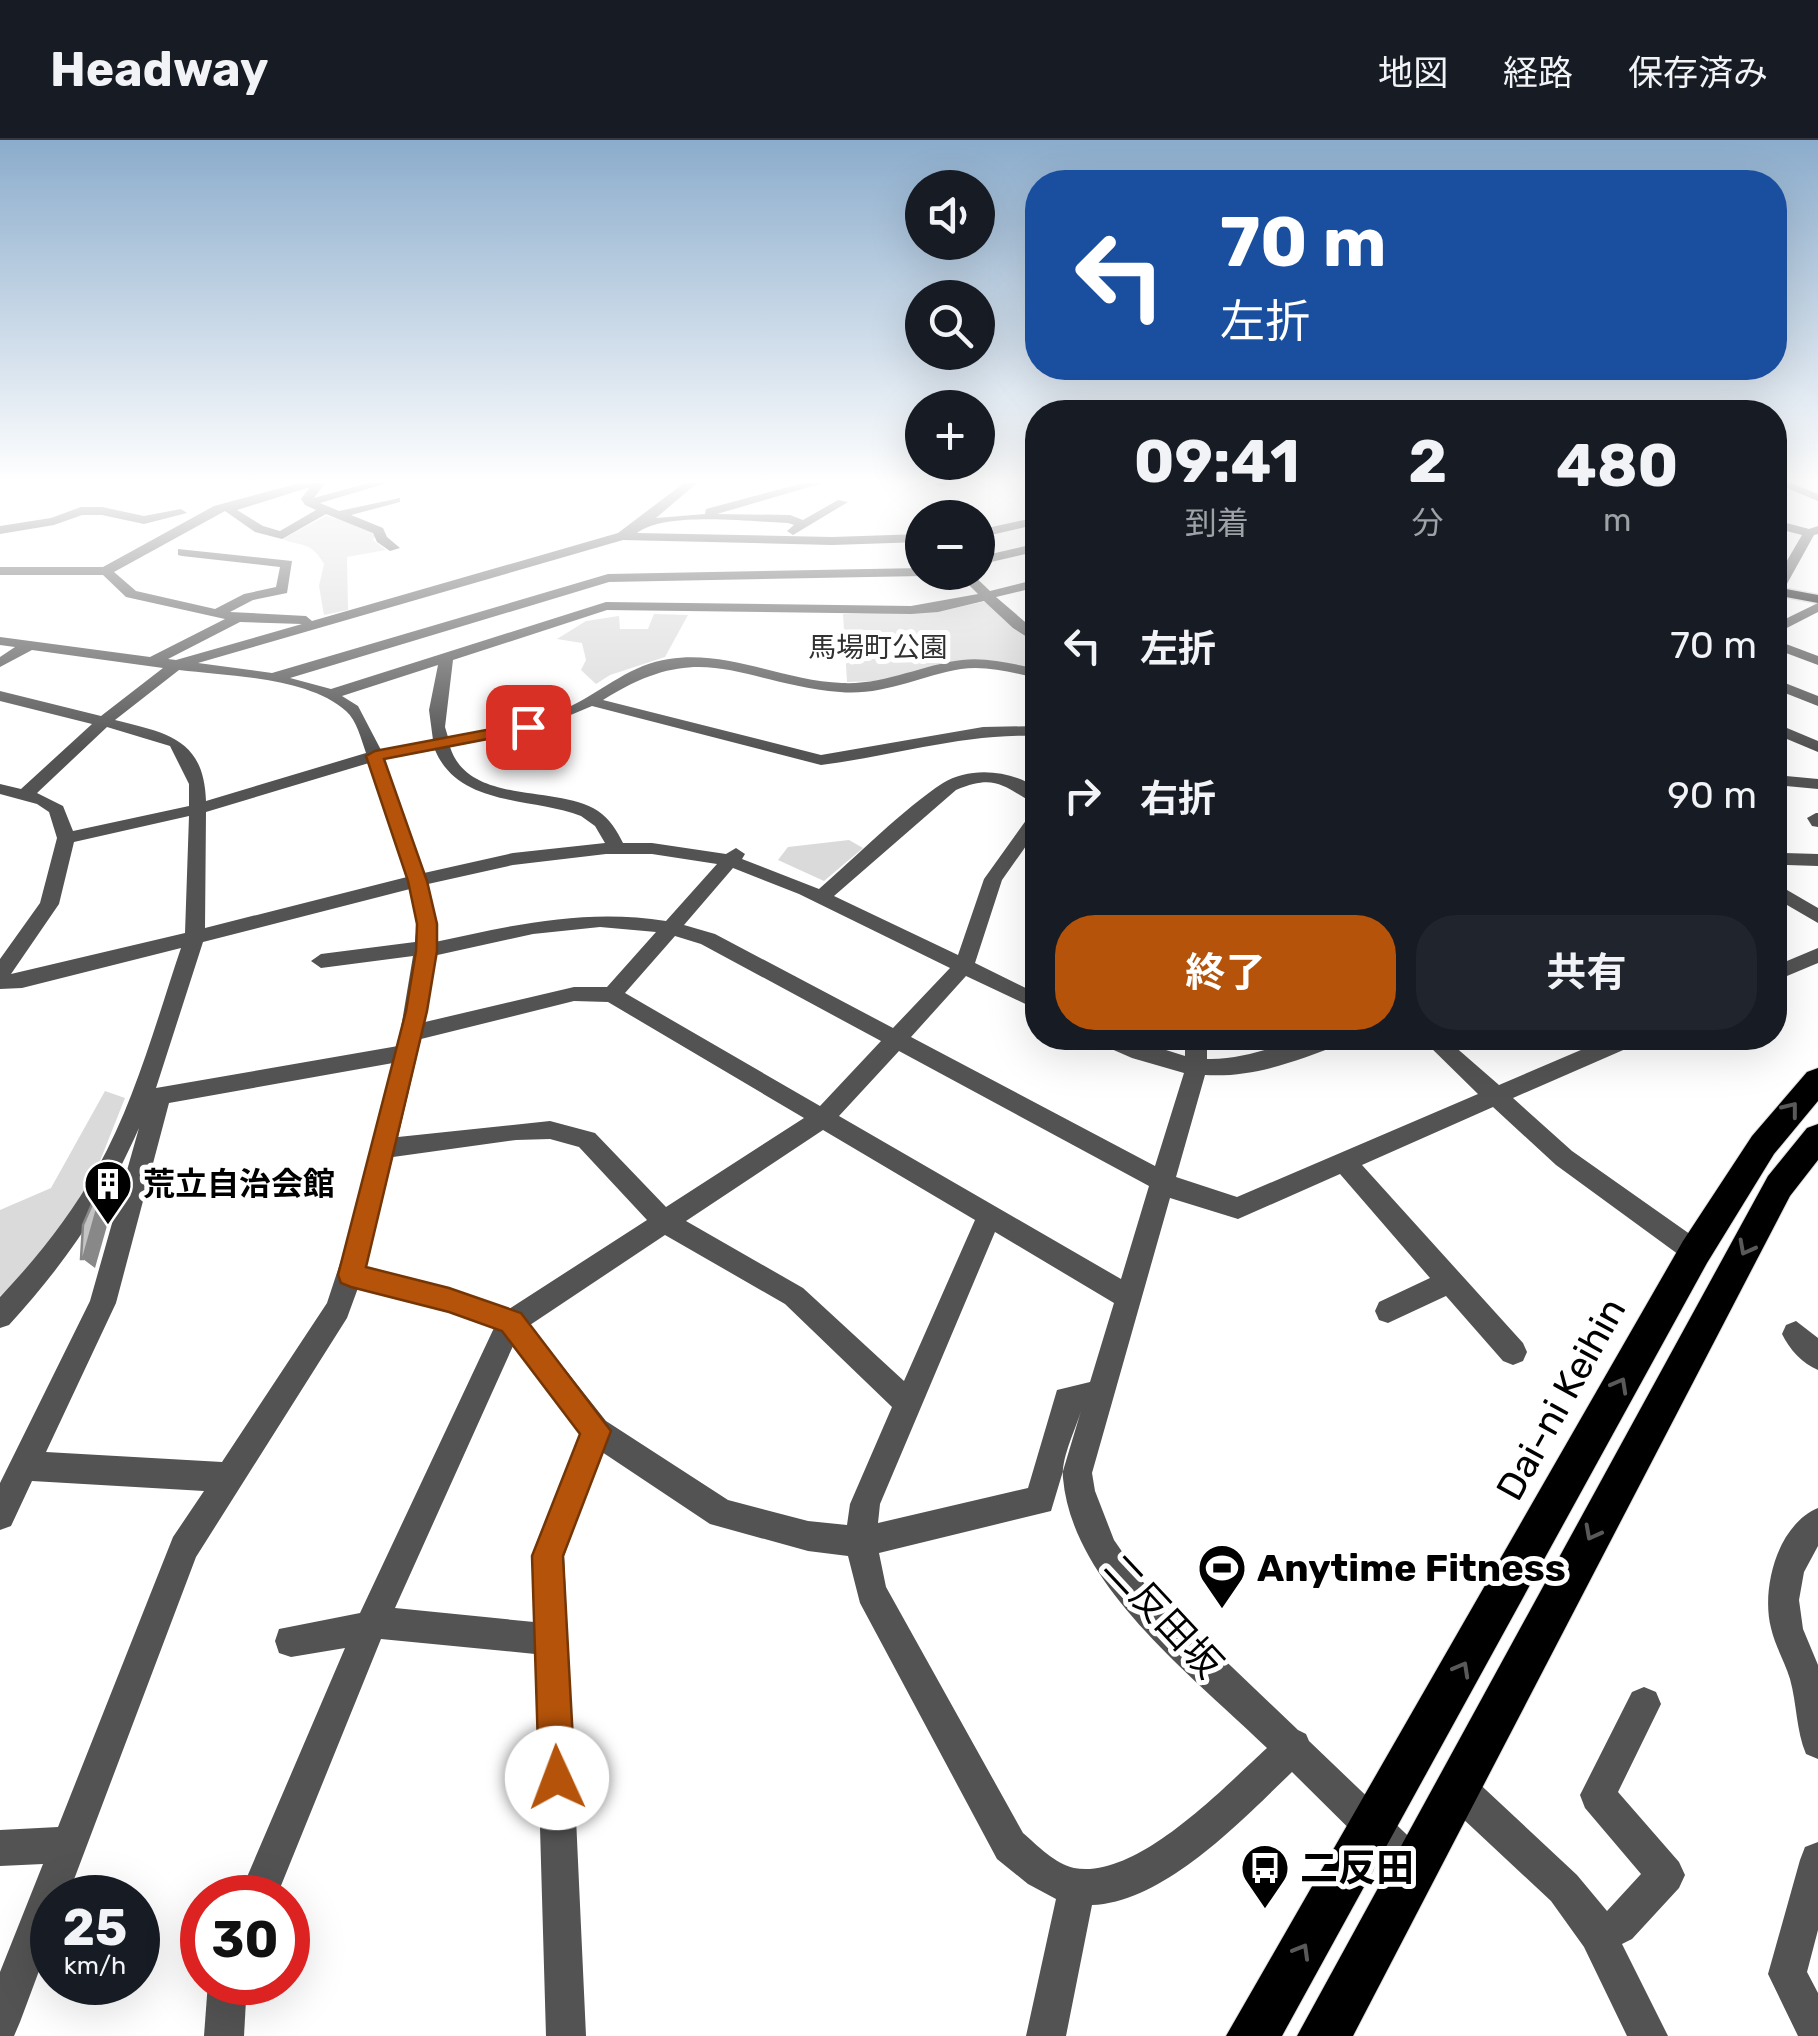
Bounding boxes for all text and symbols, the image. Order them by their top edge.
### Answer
text: Headway [50,41,268,98]
text: 地図 [1378,52,1448,94]
text: 経路 [1503,52,1573,94]
text: 保存済み [1628,52,1768,94]
map controls [905,170,995,590]
button: sound [905,170,995,260]
text: 70 m [1220,201,1387,284]
icon: left [1055,210,1185,340]
button: search [905,280,995,370]
text: 左折 [1220,295,1310,348]
button: + [905,390,995,480]
text: 09:41 [1134,426,1300,497]
text: 2 [1408,426,1447,497]
text: 480 [1556,430,1678,501]
button: − [905,500,995,590]
text: m [1603,501,1631,539]
text: 到着 [1185,504,1249,542]
text: 分 [1412,504,1444,542]
icon: left [1055,618,1110,673]
text: 70 m [1670,622,1757,668]
text: 左折 [1140,626,1216,672]
park label: 馬場町公園 [808,631,948,664]
pin [486,685,571,770]
icon: arrive [501,700,556,755]
icon: right [1055,768,1110,823]
text: 90 m [1667,772,1757,818]
text: 右折 [1140,776,1216,822]
button: 終了 [1055,915,1396,1030]
button: 共有 [1416,915,1757,1030]
one-way arrow [1779,1102,1796,1120]
building icon: 荒立自治会館 [82,1158,134,1226]
place label: 荒立自治会館 [143,1165,335,1203]
one-way arrow [1739,1237,1759,1255]
street label: Dai-ni Keihin [1487,1290,1635,1508]
one-way arrow [1608,1378,1628,1396]
one-way arrow [1584,1523,1604,1541]
sports icon: Anytime Fitness [1196,1542,1248,1610]
street label: 二反田坂 [1094,1545,1232,1687]
place label: Anytime Fitness [1257,1545,1566,1591]
one-way arrow [1449,1661,1469,1679]
position arrow [505,1726,609,1830]
bus stop icon: 二反田 [1239,1842,1291,1910]
place label: 二反田 [1300,1845,1414,1891]
speed limit sign: 30 [180,1875,310,2005]
text: 25 [63,1898,127,1958]
one-way arrow [1289,1944,1309,1962]
text: km/h [64,1951,126,1980]

